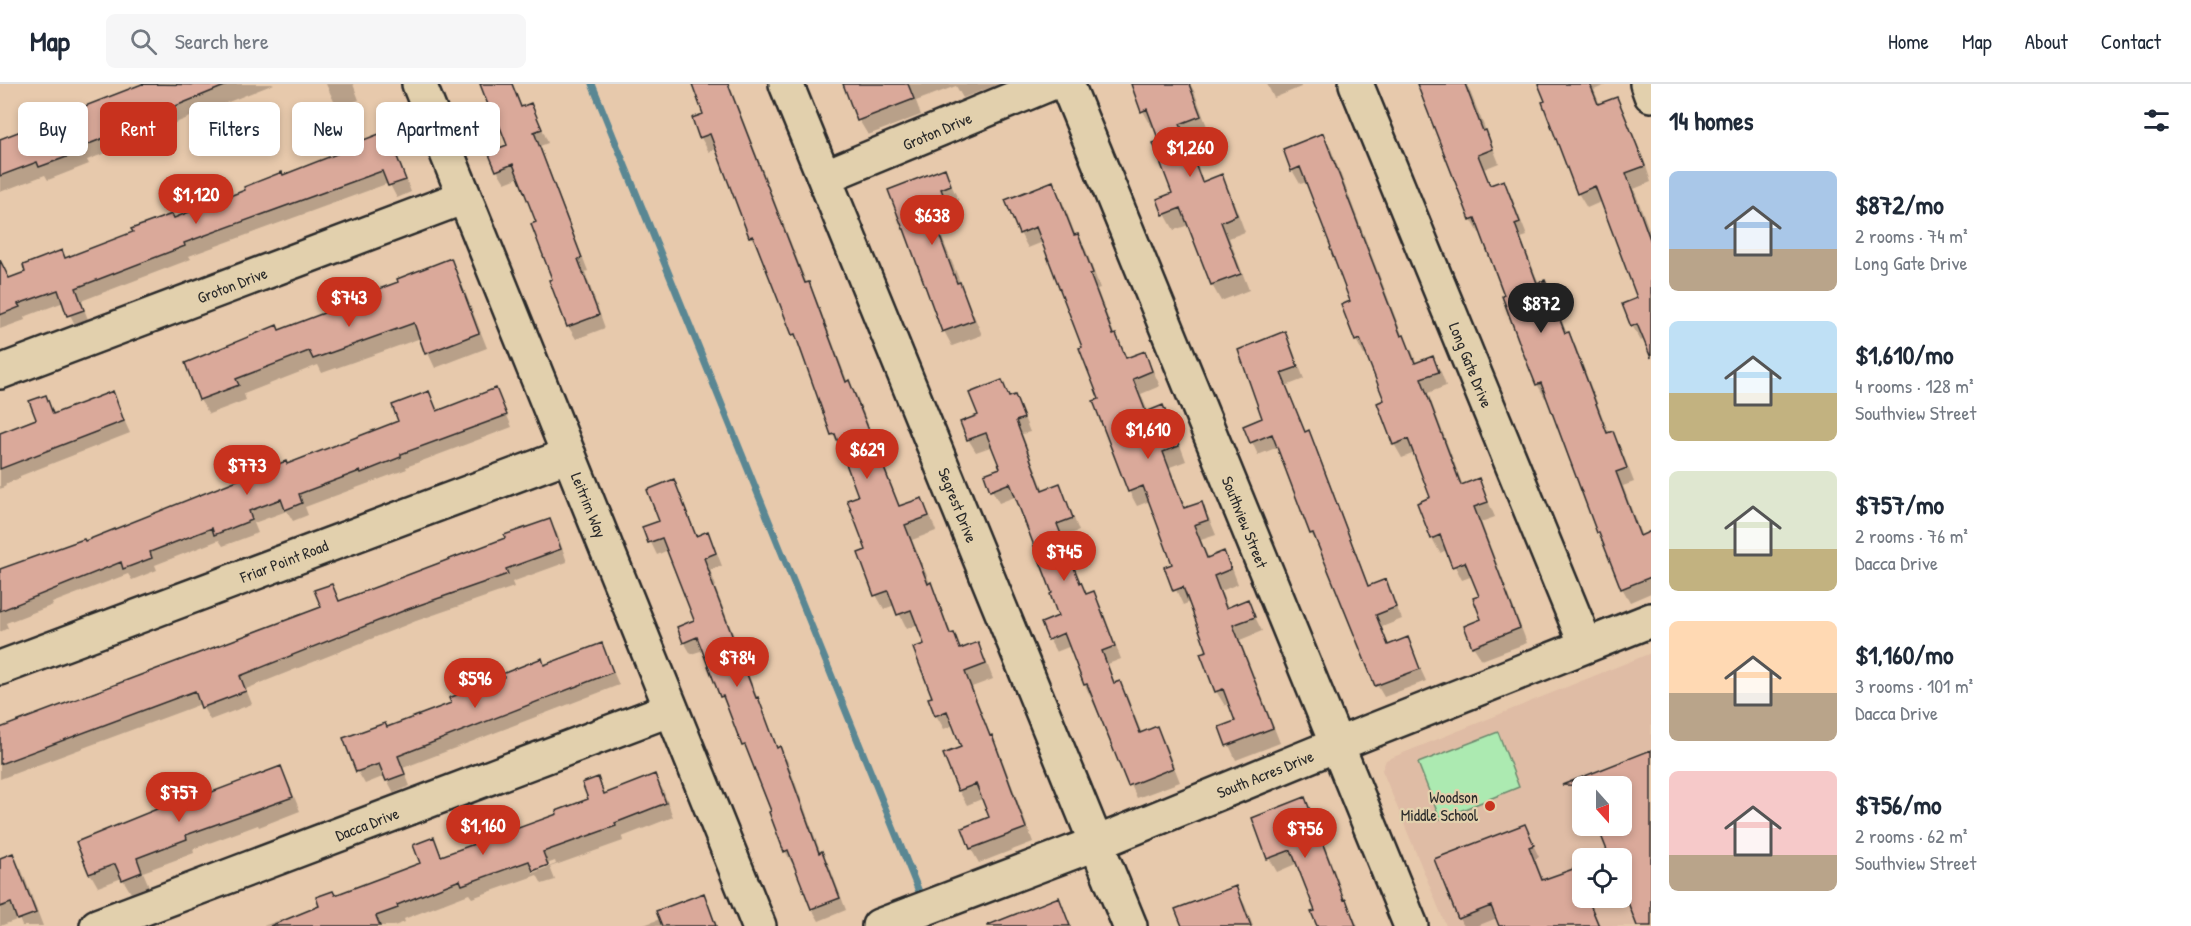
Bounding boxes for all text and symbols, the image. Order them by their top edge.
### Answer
search box [106,14,526,68]
text: Map [30,22,70,60]
icon: search [127,25,160,58]
text: Search here [175,26,269,56]
text: Home [1888,27,1929,56]
text: Map [1962,27,1992,56]
text: About [2025,27,2068,56]
text: Contact [2101,27,2161,56]
chip: Buy [18,102,88,156]
chip: Rent [100,102,177,156]
chip: Filters [189,102,280,156]
chip: New [292,102,364,156]
chip: Apartment [376,102,500,156]
text: 14 homes [1669,103,1754,138]
icon: filters [2140,104,2173,137]
street label: Groton Drive [899,106,976,155]
pin: $1,260 [1141,127,1239,178]
text: $1,260 [1166,133,1214,160]
pin: $1,120 [147,174,245,225]
text: $1,120 [172,180,220,207]
text: $872/mo [1855,187,1944,222]
pin: $638 [896,195,968,246]
icon: home [1717,195,1789,267]
text: $638 [914,201,950,228]
text: 2 rooms · 74 m² [1855,222,1967,249]
text: Long Gate Drive [1855,249,1968,276]
street label: Groton Drive [194,261,271,308]
pin: $743 [313,277,385,328]
text: $743 [331,283,367,310]
pin: $872 [1505,283,1577,334]
text: $872 [1522,289,1560,316]
street label: Long Gate Drive [1444,319,1498,411]
text: $1,610/mo [1855,337,1954,372]
icon: home [1717,345,1789,417]
text: 4 rooms · 128 m² [1855,372,1974,399]
text: Southview Street [1855,399,1976,426]
pin: $1,610 [1099,409,1197,460]
text: $1,610 [1125,415,1171,442]
pin: $629 [831,429,903,480]
text: $629 [850,435,884,462]
pin: $773 [211,445,283,496]
text: $773 [228,451,266,478]
street label: Segrest Drive [933,464,983,546]
street label: Leitrim Way [566,469,612,541]
street label: Southview Street [1217,473,1274,572]
text: $757/mo [1855,487,1944,522]
icon: home [1717,495,1789,567]
text: 2 rooms · 76 m² [1855,522,1968,549]
pin: $745 [1028,531,1100,582]
street label: Friar Point Road [236,534,331,588]
text: $745 [1046,537,1082,564]
text: Dacca Drive [1855,549,1938,576]
pin: $784 [701,637,773,688]
text: $1,160/mo [1855,637,1954,672]
text: $784 [719,643,755,670]
icon: home [1717,645,1789,717]
pin: $596 [439,658,511,709]
text: $596 [458,664,492,691]
text: 3 rooms · 101 m² [1855,672,1973,699]
text: Dacca Drive [1855,699,1938,726]
street label: South Acres Drive [1213,744,1317,803]
pin: $757 [143,772,215,823]
north arrow [1572,776,1632,836]
map controls [1572,776,1632,908]
text: $757 [160,778,198,805]
place label: Woodson Middle School [1401,786,1479,826]
text: $756/mo [1855,787,1942,822]
icon: home [1717,795,1789,867]
marker: Woodson Middle School [1483,799,1497,813]
street label: Dacca Drive [332,802,403,846]
pin: $1,160 [434,805,532,856]
pin: $756 [1269,808,1341,859]
text: $1,160 [460,811,506,838]
text: $756 [1287,814,1323,841]
text: 2 rooms · 62 m² [1855,822,1967,849]
button: locate [1572,848,1632,908]
text: Southview Street [1855,849,1976,876]

